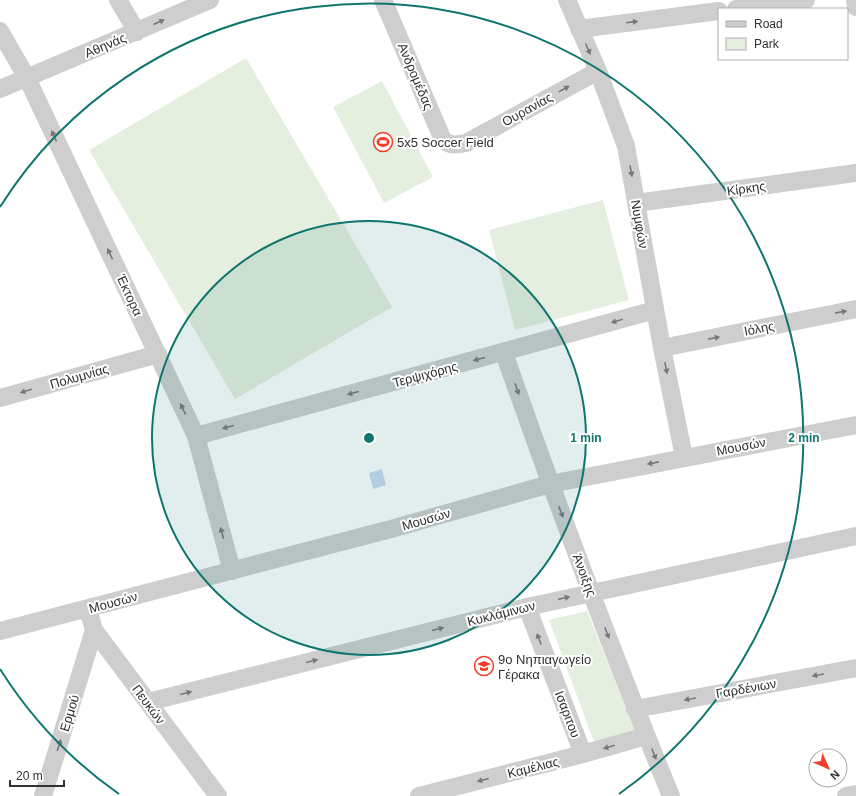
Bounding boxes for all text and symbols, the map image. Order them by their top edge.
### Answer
legend [718,8,848,60]
text: Road [754,17,783,31]
one-way arrow [153,19,165,25]
one-way arrow [626,19,638,26]
street label: Αθηνάς [82,30,128,61]
text: Park [754,37,780,51]
street label: Ανδρομέδας [395,41,436,112]
one-way arrow [585,43,591,54]
one-way arrow [558,86,570,92]
street label: Ουρανίας [499,89,555,129]
one-way arrow [51,130,57,142]
sports icon: 5x5 Soccer Field [372,131,394,153]
place label: 5x5 Soccer Field [397,135,494,150]
one-way arrow [628,165,634,177]
street label: Κίρκης [726,178,766,199]
street label: Νυμφών [628,199,651,250]
one-way arrow [107,248,113,259]
street label: Έκτορα [113,271,146,319]
one-way arrow [835,308,847,314]
one-way arrow [611,318,623,324]
street label: Ιόλης [743,318,776,339]
one-way arrow [707,334,720,340]
one-way arrow [472,357,485,363]
street label: Τερψιχόρης [391,359,459,390]
street label: Πολυμνίας [48,361,110,392]
one-way arrow [663,362,669,374]
one-way arrow [514,384,520,396]
one-way arrow [20,388,32,394]
one-way arrow [347,390,359,396]
one-way arrow [180,404,186,415]
one-way arrow [221,424,233,430]
centre of rings [362,431,376,445]
text: 1 min [570,431,602,445]
text: 2 min [788,431,820,445]
street label: Μουσών [715,434,767,459]
one-way arrow [647,461,659,467]
street label: Μουσών [400,505,452,534]
one-way arrow [558,506,564,518]
one-way arrow [219,527,225,539]
street label: Άνοιξης [570,552,599,599]
street label: Μουσών [87,589,139,616]
one-way arrow [558,595,570,601]
street label: Κυκλάμινων [466,598,537,629]
one-way arrow [432,626,444,632]
one-way arrow [604,628,610,640]
one-way arrow [536,633,542,645]
place label: 9ο Νηπιαγωγείο Γέρακα [498,652,591,682]
school or university icon: 9ο Νηπιαγωγείο Γέρακα [473,655,495,677]
one-way arrow [306,658,318,664]
one-way arrow [812,672,824,678]
street label: Γαρδένιων [715,676,777,701]
street label: Πευκών [129,682,168,727]
one-way arrow [179,689,192,695]
street label: Ισαριτου [552,689,583,740]
street label: Ερμού [57,693,82,733]
one-way arrow [684,696,696,702]
one-way arrow [56,739,62,751]
one-way arrow [602,744,614,750]
north arrow [808,748,848,788]
one-way arrow [651,749,657,761]
street label: Καμέλιας [506,754,560,781]
scale bar [10,762,64,788]
text: N [828,768,842,782]
text: 20 m [16,769,43,783]
one-way arrow [477,777,489,783]

